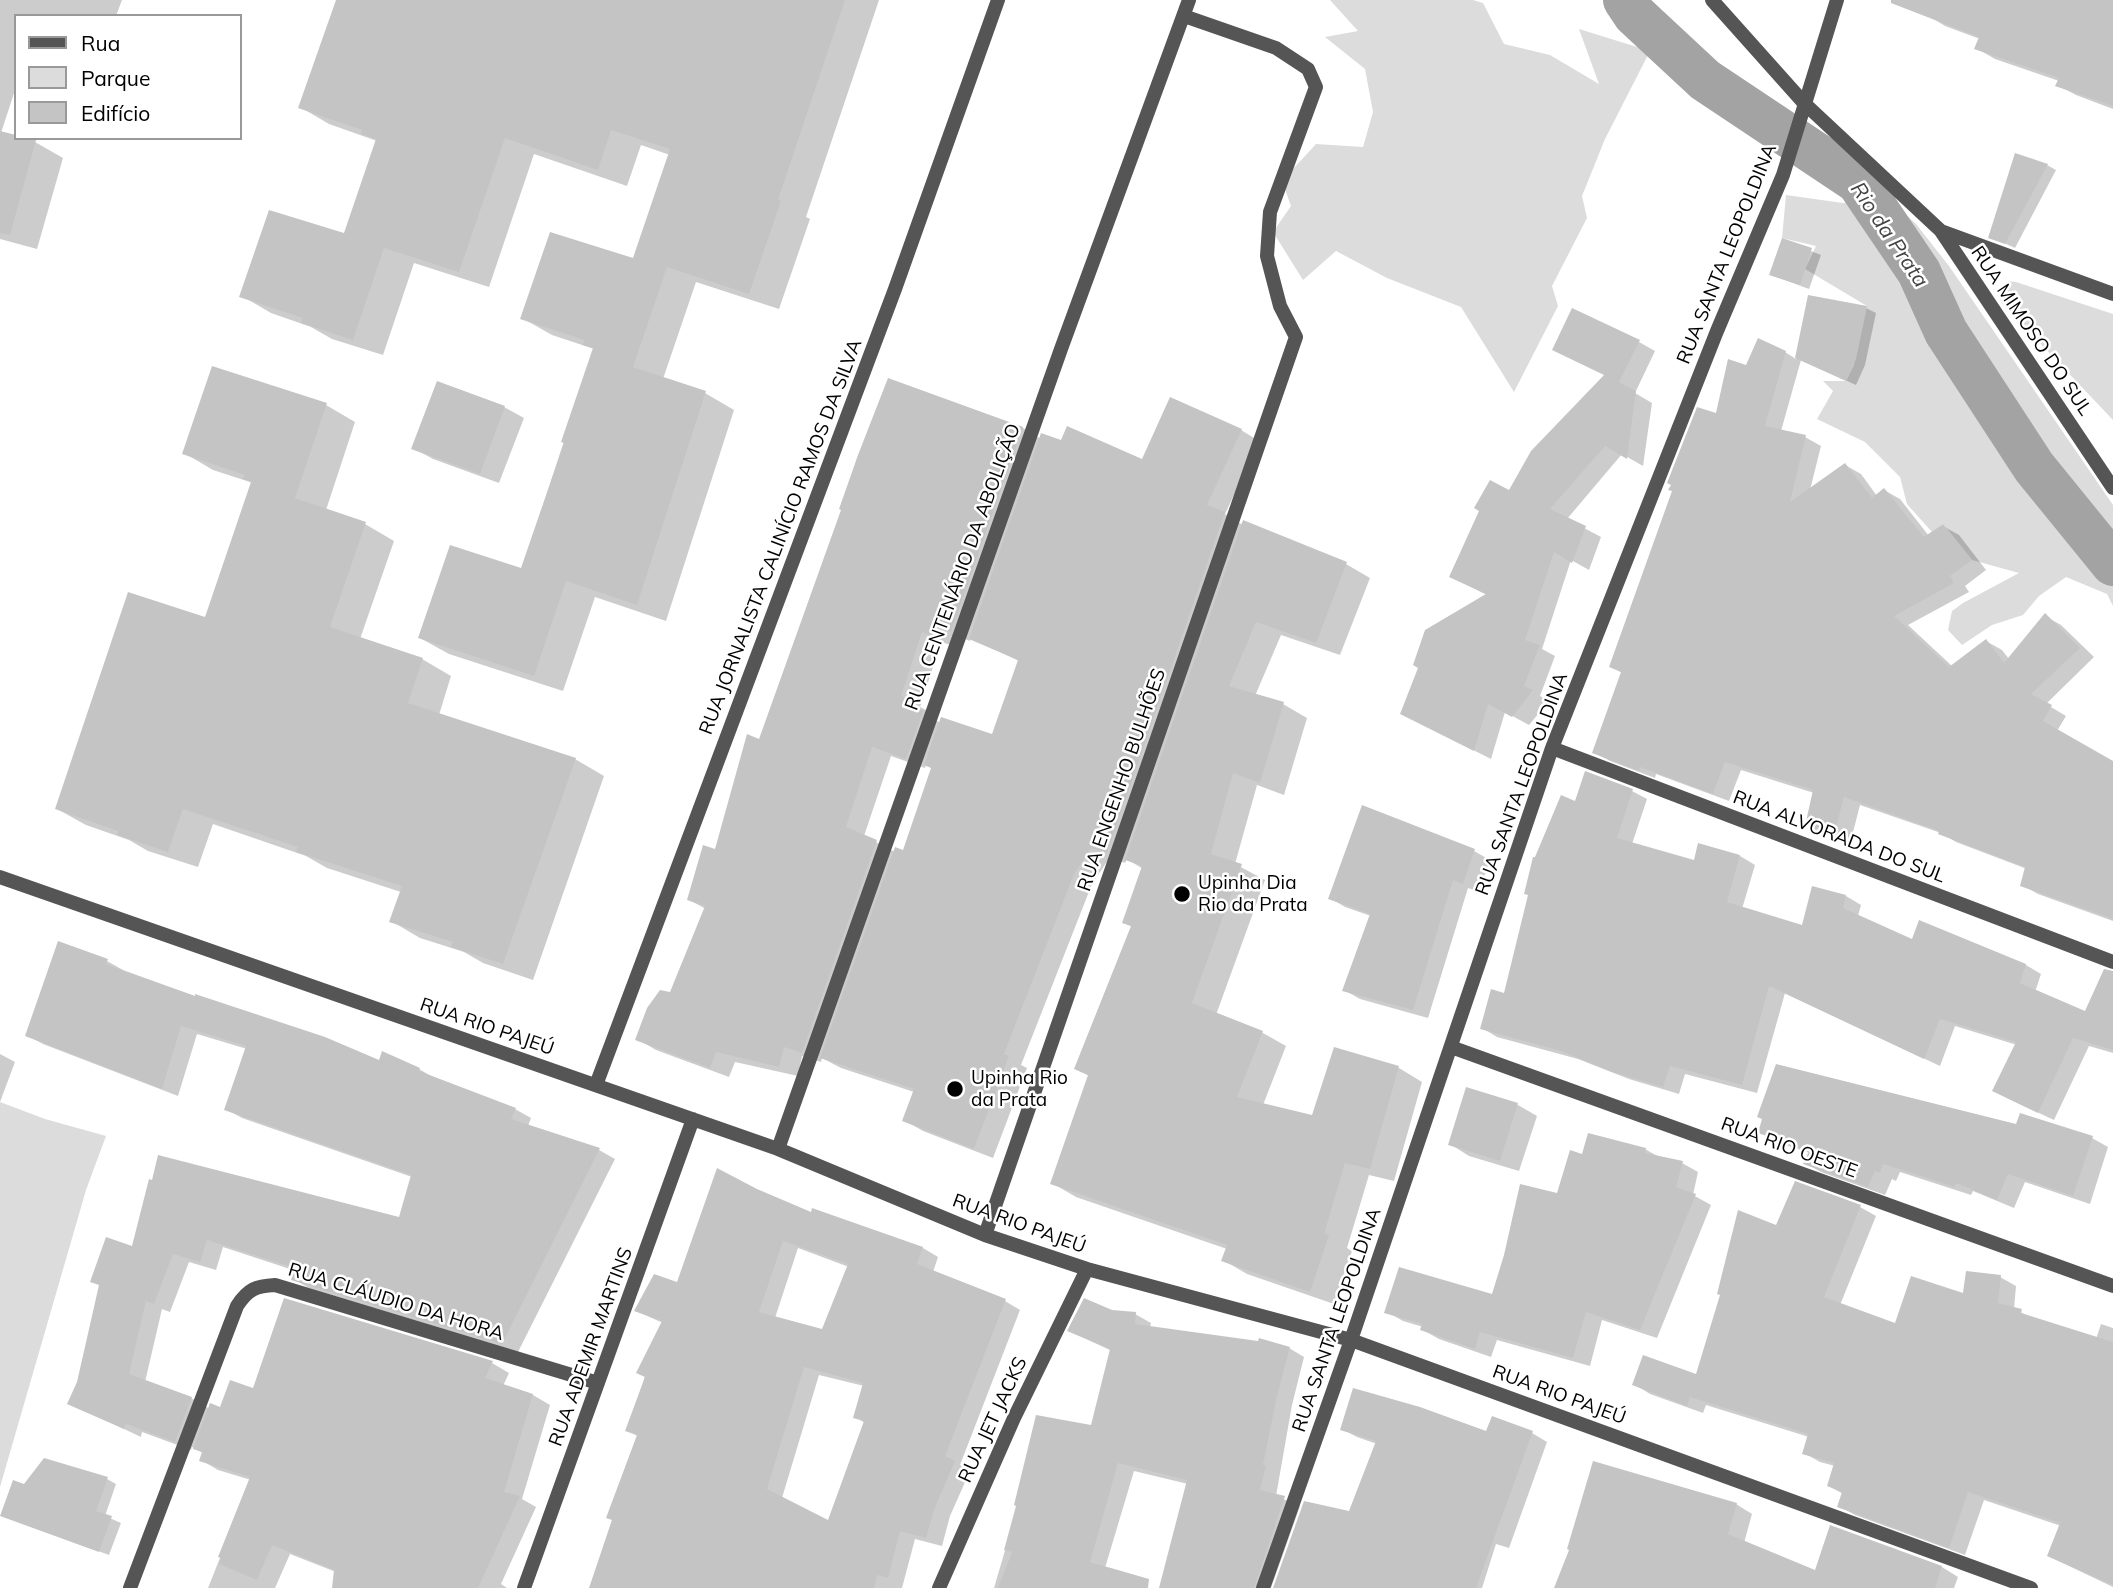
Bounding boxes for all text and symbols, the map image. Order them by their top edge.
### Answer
legend [14,14,242,140]
text: Rua [81,30,120,56]
text: Parque [81,65,150,91]
text: Edifício [81,100,150,126]
street label: RUA SANTA LEOPOLDINA [1672,141,1782,367]
water label: Rio da Prata [1845,178,1933,292]
street label: RUA MIMOSO DO SUL [1966,242,2096,420]
street label: RUA JORNALISTA CALINÍCIO RAMOS DA SILVA [695,336,867,738]
street label: RUA CENTENÁRIO DA ABOLIÇÃO [900,421,1026,713]
street label: RUA ENGENHO BULHÕES [1073,666,1171,894]
street label: RUA SANTA LEOPOLDINA [1471,669,1573,899]
street label: RUA ALVORADA DO SUL [1730,786,1948,888]
place label: Upinha Dia Rio da Prata [1198,872,1308,916]
marker: Upinha Dia Rio da Prata [1172,884,1192,904]
street label: RUA RIO PAJEÚ [417,993,557,1061]
place label: Upinha Rio da Prata [971,1067,1068,1111]
marker: Upinha Rio da Prata [945,1079,965,1099]
street label: RUA RIO OESTE [1718,1113,1860,1183]
street label: RUA RIO PAJEÚ [949,1189,1089,1259]
street label: RUA SANTA LEOPOLDINA [1288,1205,1386,1435]
street label: RUA ADEMIR MARTINS [544,1244,638,1450]
street label: RUA CLÁUDIO DA HORA [285,1258,507,1346]
street label: RUA JET JACKS [954,1354,1032,1486]
street label: RUA RIO PAJEÚ [1489,1360,1629,1430]

